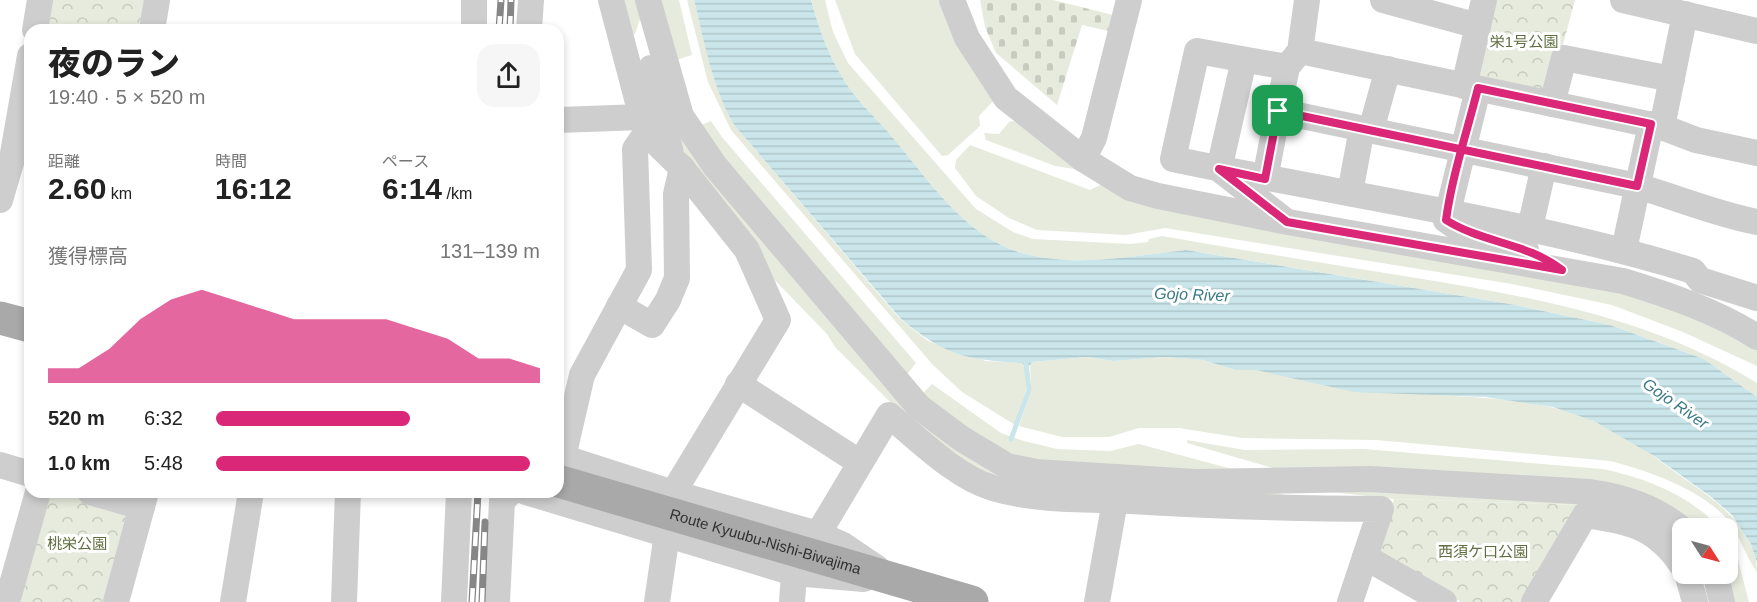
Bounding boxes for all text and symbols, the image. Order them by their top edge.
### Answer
park label: 栄1号公園 [1490,33,1558,50]
button: share [477,44,540,107]
text: 夜のラン [48,45,180,82]
pin [1252,85,1303,136]
text: 19:40 · 5 × 520 m [48,86,205,108]
icon: arrive [1261,94,1294,127]
text: 距離 [48,153,80,170]
text: 時間 [215,153,247,170]
text: ペース [382,153,429,170]
text: 2.60 [48,172,106,205]
text: 16:12 [215,172,292,205]
text: 6:14 [382,172,442,205]
text: km [106,185,132,202]
text: /km [442,185,472,202]
text: 131–139 m [440,240,540,262]
text: 獲得標高 [48,245,128,267]
water label: Gojo River [1154,285,1231,304]
water label: Gojo River [1640,375,1712,432]
text: 520 m [48,407,105,429]
text: 6:32 [144,407,183,429]
text: 1.0 km [48,452,110,474]
text: 5:48 [144,452,183,474]
street label: Route Kyuubu-Nishi-Biwajima [668,505,864,577]
north arrow [1672,518,1738,584]
map controls [1672,518,1738,584]
park label: 桃栄公園 [47,535,107,552]
park label: 西須ケ口公園 [1438,543,1528,560]

